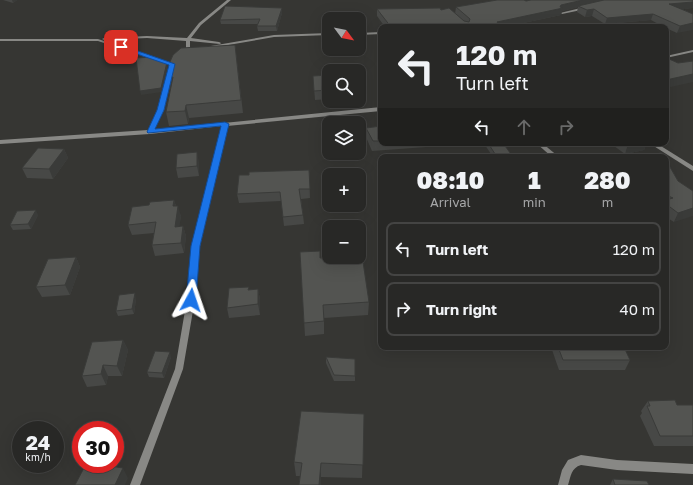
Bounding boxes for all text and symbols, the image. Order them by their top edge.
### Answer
north arrow [322,12,366,56]
map controls [322,12,366,264]
pin [104,30,138,64]
icon: arrive [110,36,132,58]
text: 120 m [456,38,537,71]
icon: left [390,40,442,92]
button: search [322,64,366,108]
text: Turn left [456,72,529,94]
button: layers [322,116,366,160]
icon: left [471,116,493,138]
icon: ahead [513,116,535,138]
icon: right [555,116,577,138]
text: 08:10 [416,165,484,194]
text: 1 [528,165,541,194]
text: 280 [584,165,631,194]
button: + [322,168,366,212]
text: Arrival [430,194,471,210]
text: min [523,194,546,210]
text: m [602,194,613,210]
button: − [322,220,366,264]
icon: left [392,238,414,260]
text: Turn left [426,240,488,258]
text: 120 m [613,240,655,258]
position arrow [170,279,212,321]
icon: right [392,298,414,320]
text: Turn right [426,300,497,318]
text: 40 m [620,300,655,318]
speed limit sign: 30 [72,421,124,473]
text: 24 [26,430,50,454]
text: km/h [25,451,51,463]

